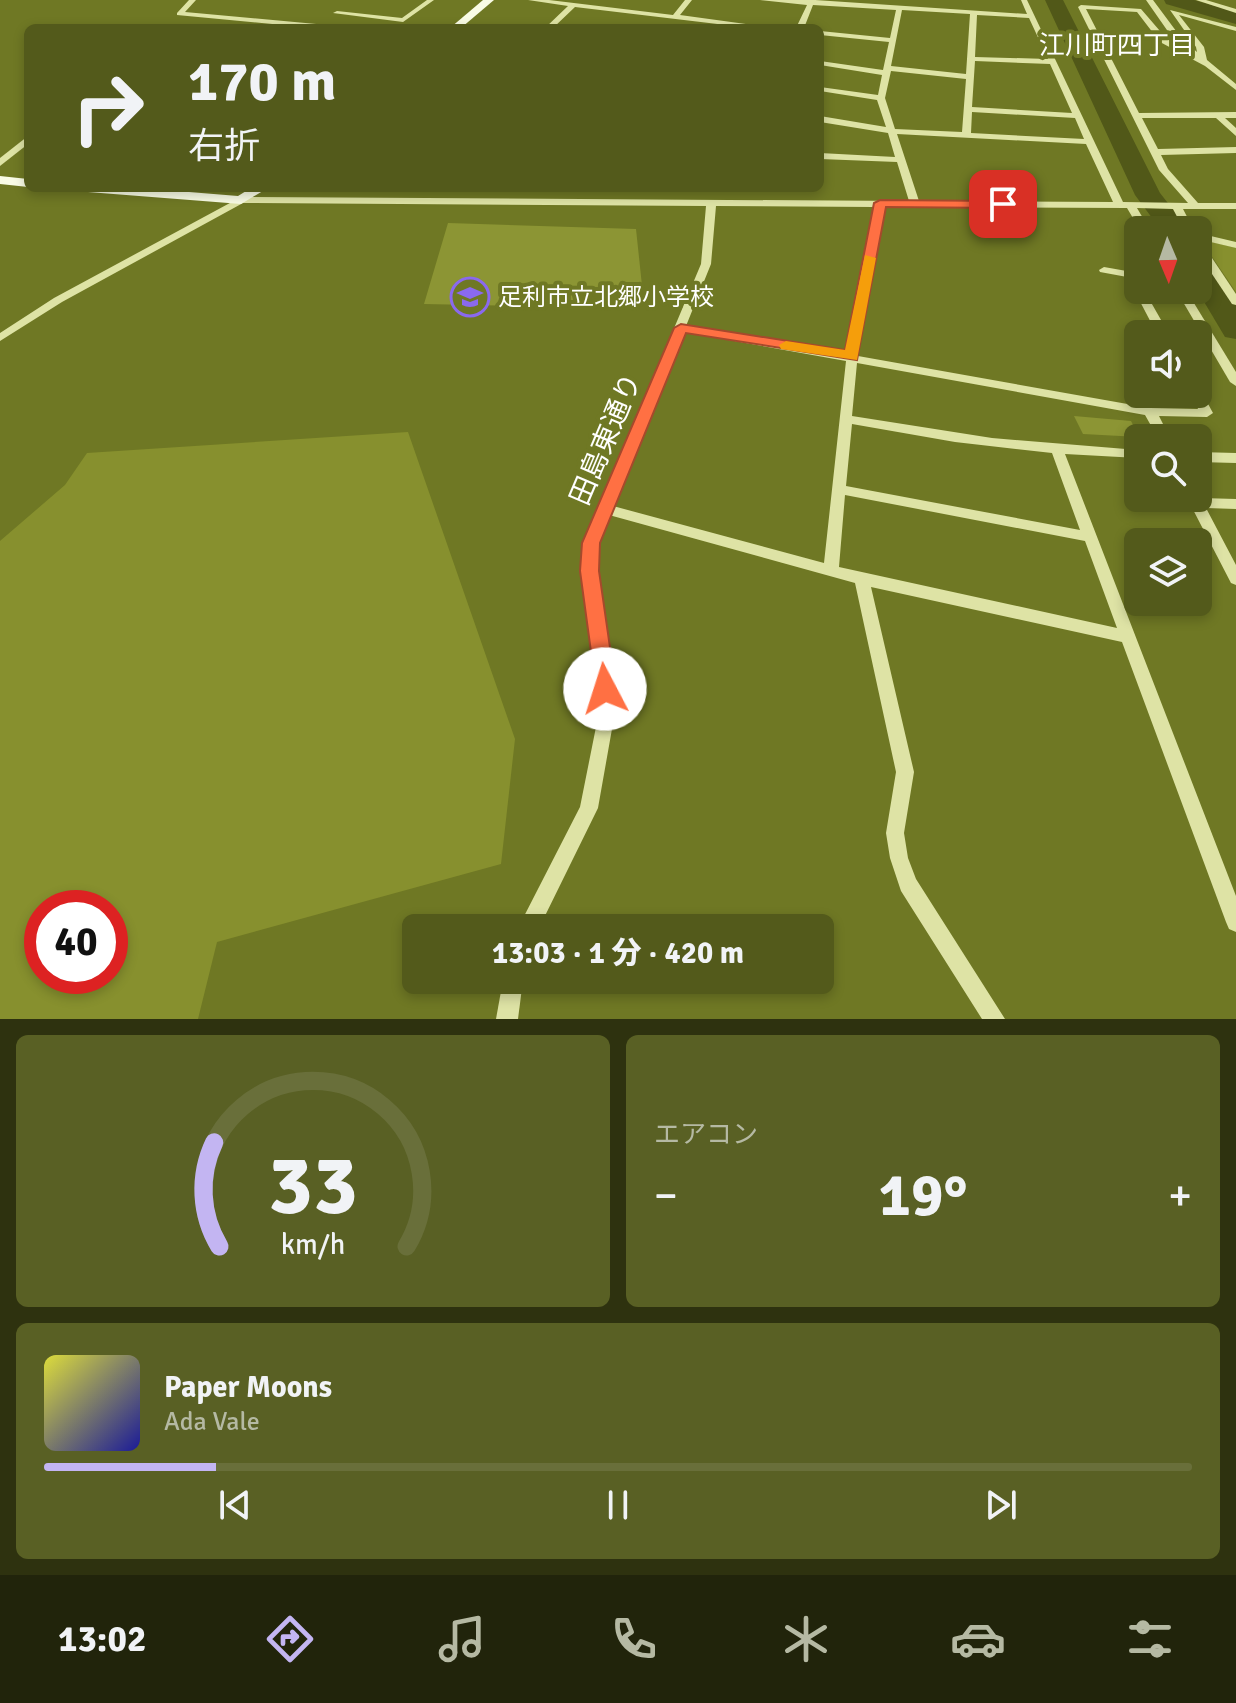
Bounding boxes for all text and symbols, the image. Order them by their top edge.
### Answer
district label: 江川町四丁目 [1039,30,1195,62]
text: 170 m [188,47,336,116]
icon: right [56,56,160,160]
text: 右折 [188,124,260,169]
pin [969,170,1037,238]
icon: arrive [981,182,1025,226]
north arrow [1124,216,1212,304]
map controls [1124,216,1212,616]
school or university icon: 足利市立北郷小学校 [449,276,491,318]
place label: 足利市立北郷小学校 [498,282,714,312]
button: sound [1124,320,1212,408]
street label: 田島東通り [563,368,649,510]
button: search [1124,424,1212,512]
button: layers [1124,528,1212,616]
position arrow [563,647,647,731]
speed limit sign: 40 [24,890,128,994]
text: 13:03 · 1 分 · 420 m [492,935,744,972]
text: エアコン [654,1119,758,1151]
text: 33 [268,1135,358,1237]
text: 19° [879,1159,967,1233]
text: − [654,1169,678,1223]
text: + [1168,1169,1192,1223]
text: km/h [281,1227,345,1262]
text: Paper Moons [164,1369,332,1406]
text: Ada Vale [164,1406,260,1438]
icon: previous [213,1483,257,1527]
icon: pause [596,1483,640,1527]
icon: next [979,1483,1023,1527]
icon: directions [262,1611,318,1667]
icon: music [434,1611,490,1667]
icon: phone [606,1611,662,1667]
icon: climate [778,1611,834,1667]
icon: car [950,1611,1006,1667]
icon: filters [1122,1611,1178,1667]
text: 13:02 [58,1617,146,1662]

